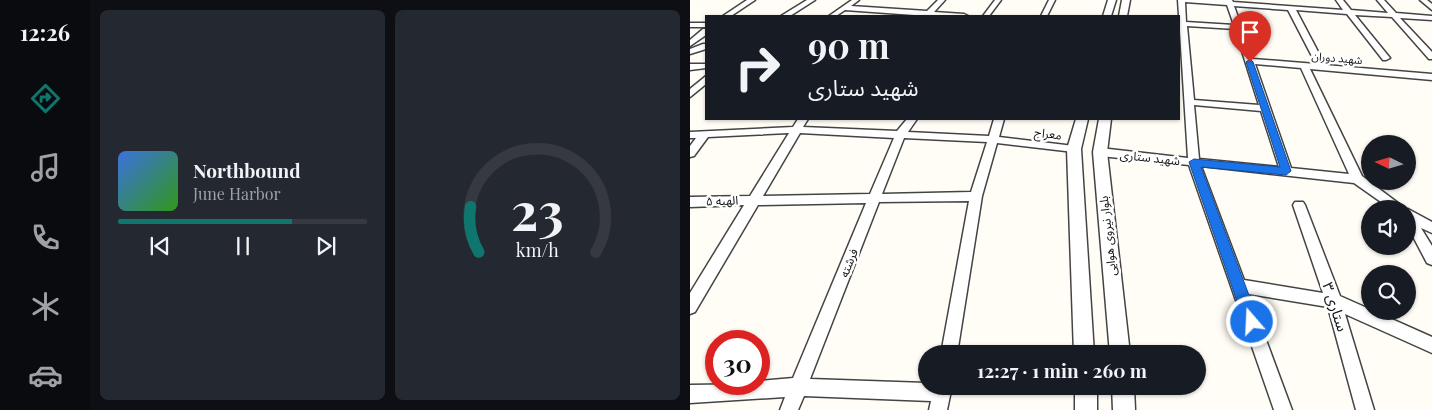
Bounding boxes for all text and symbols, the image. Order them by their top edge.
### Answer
pin [1229,11,1271,62]
text: 12:26 [20,17,70,47]
icon: arrive [1236,18,1264,46]
text: 90 m [808,21,890,68]
icon: right [725,35,790,100]
street label: شهید دوران [1311,48,1363,67]
text: شهید ستاری [808,72,918,102]
icon: directions [28,81,63,116]
street label: معراج [1033,123,1063,145]
north arrow [1361,135,1416,190]
map controls [1361,135,1416,320]
street label: شهید ستاری [1119,146,1181,168]
icon: music [28,150,63,185]
text: Northbound [193,157,301,183]
text: 23 [511,175,564,244]
text: June Harbor [193,183,281,204]
street label: الهیه ۵ [706,191,738,209]
street label: بلوار نیروی هوایی [1095,195,1119,277]
button: sound [1361,200,1416,255]
icon: phone [28,220,63,255]
icon: previous [146,232,174,260]
icon: pause [229,232,257,260]
icon: next [312,232,340,260]
text: km/h [516,238,559,261]
street label: فرشته [835,246,861,279]
button: search [1361,265,1416,320]
street label: ستاری ۳ [1319,279,1353,334]
icon: climate [28,289,63,324]
position arrow [1225,295,1277,347]
speed limit sign: 30 [705,330,770,395]
text: 12:27 · 1 min · 260 m [977,357,1147,383]
icon: car [28,358,63,393]

